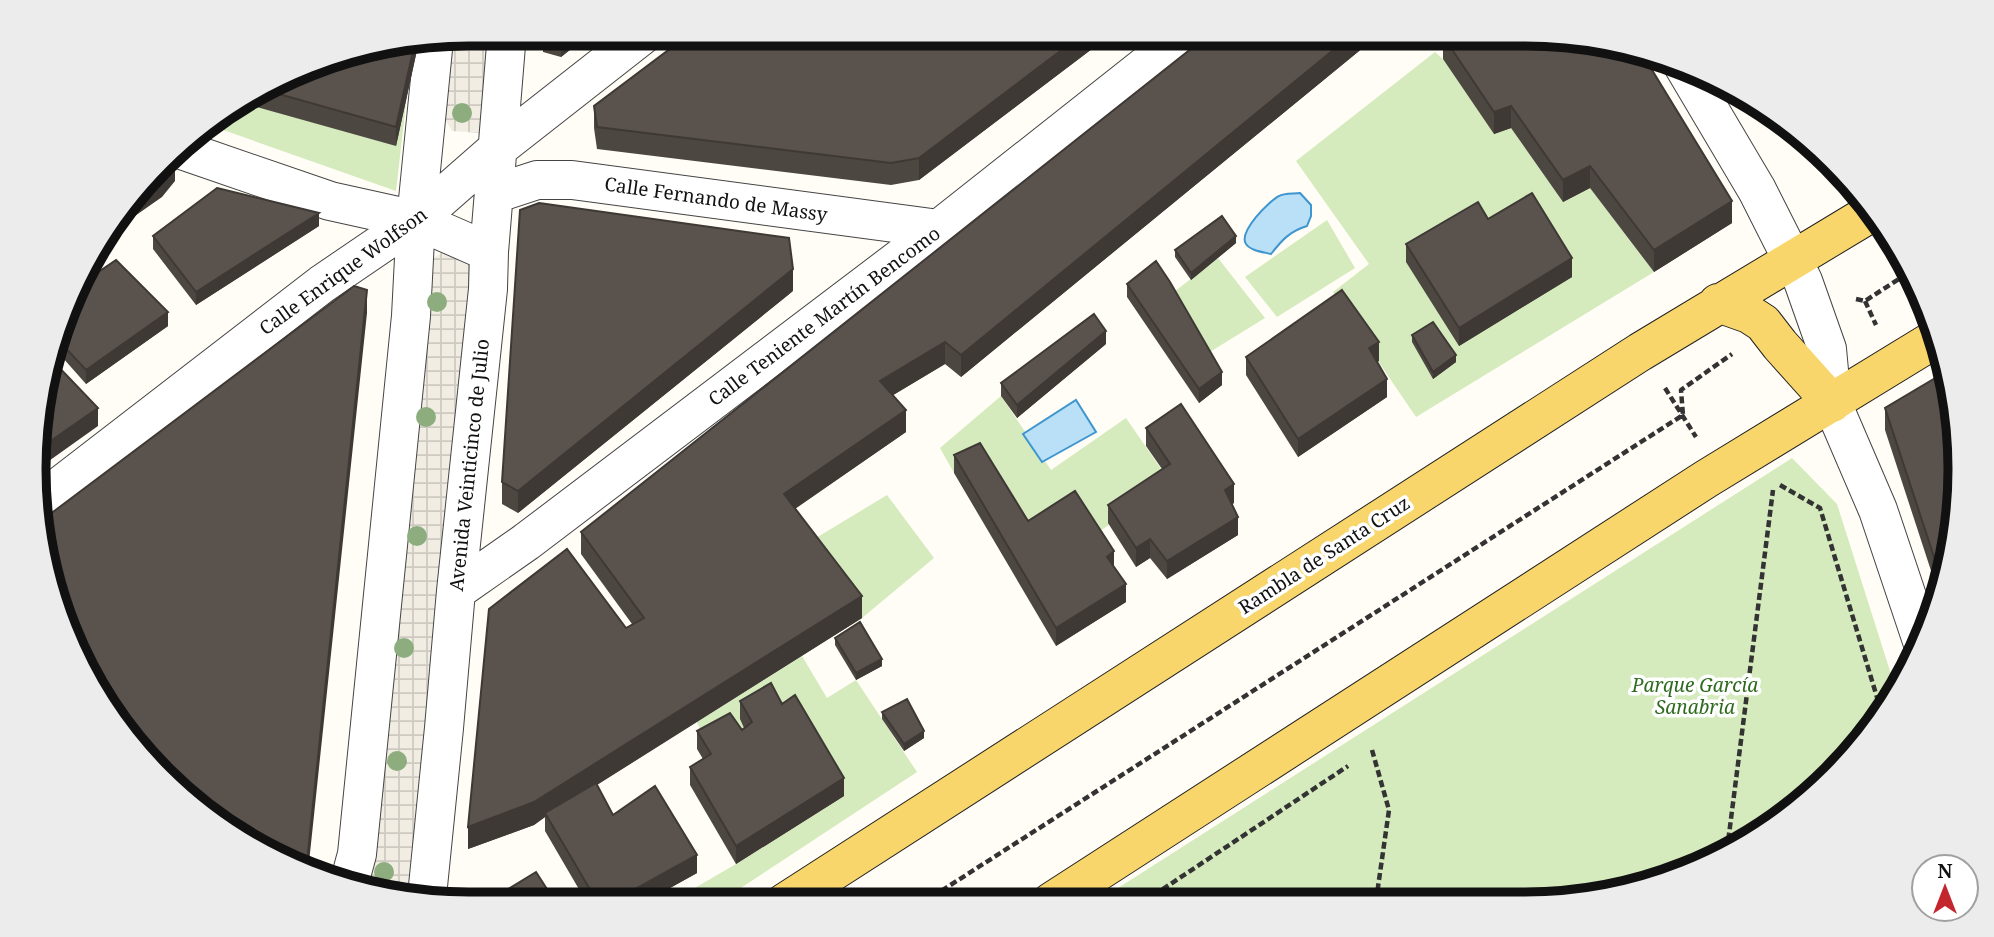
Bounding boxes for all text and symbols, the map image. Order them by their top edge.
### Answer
street label: Calle Fernando de Massy [603,170,829,228]
street label: Calle Enrique Wolfson [254,201,432,341]
street label: Calle Teniente Martín Bencomo [703,220,945,412]
street label: Avenida Veinticinco de Julio [443,338,495,592]
street label: Rambla de Santa Cruz [1233,490,1415,620]
park label: Parque García Sanabria [1631,672,1758,720]
north arrow [1910,853,1980,923]
text: N [1938,858,1953,884]

